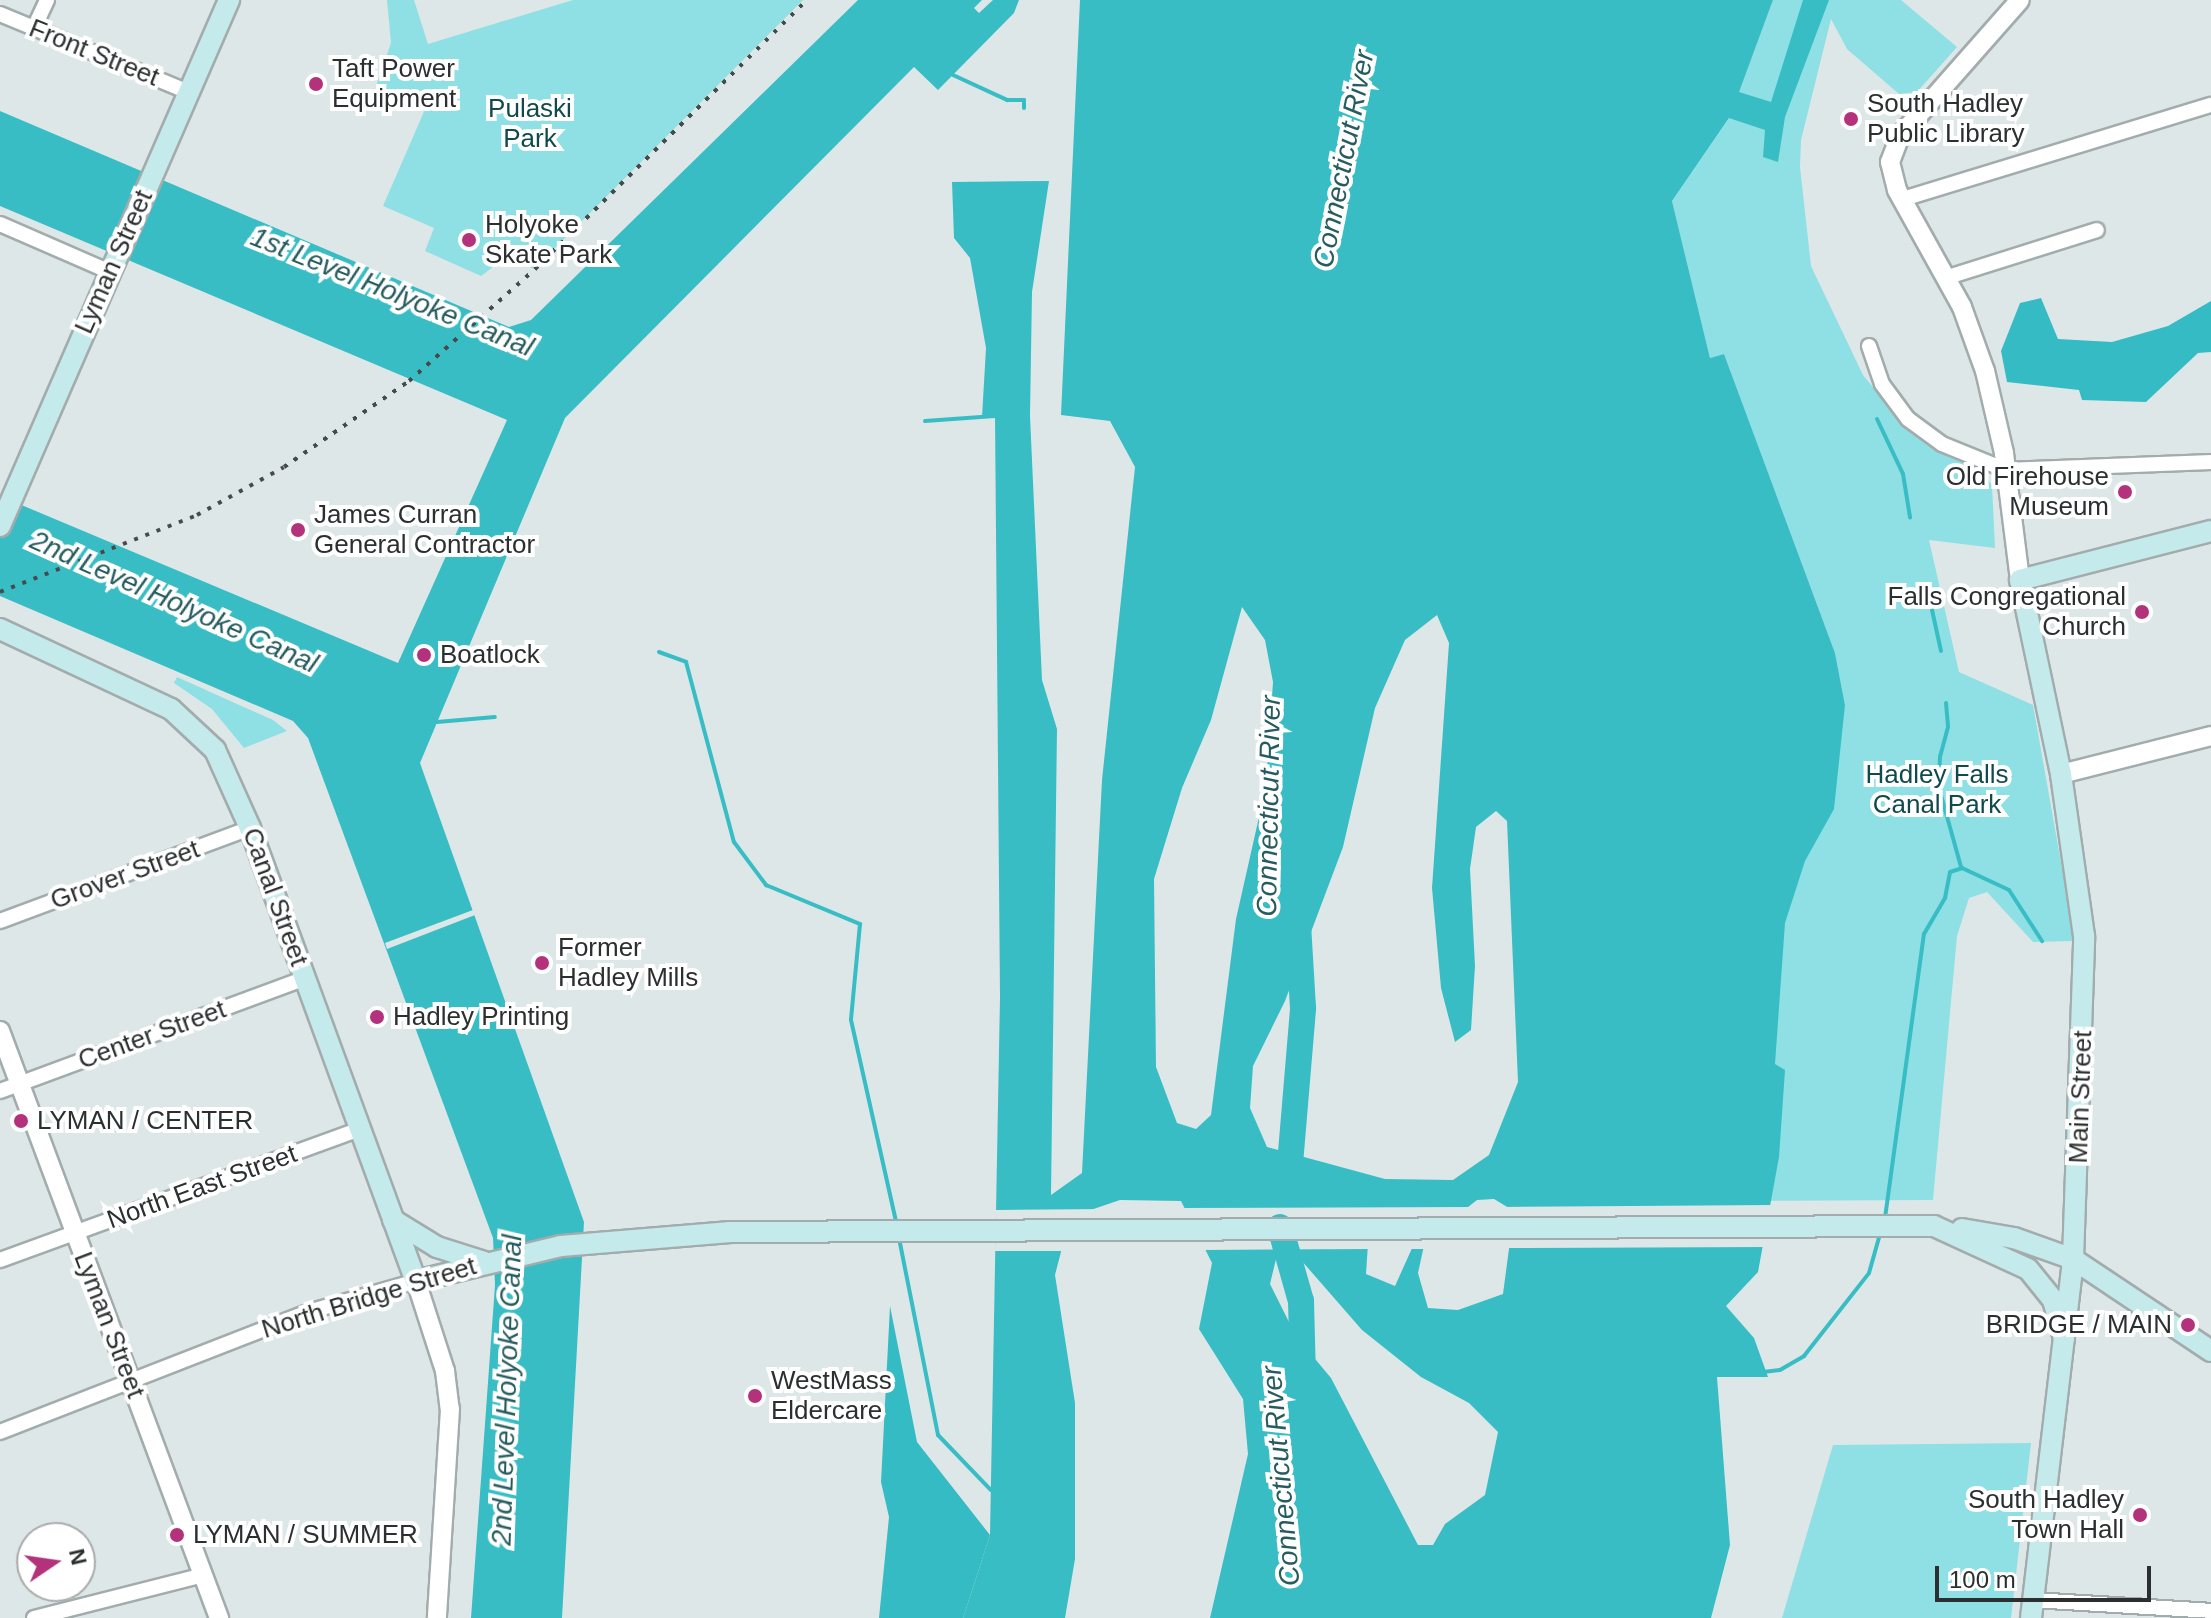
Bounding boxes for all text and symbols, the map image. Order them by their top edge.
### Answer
street label: Front Street [25,13,163,93]
water label: Connecticut River [1306,47,1382,271]
place label: Taft Power Equipment [332,53,456,114]
marker: Taft Power Equipment [307,75,325,93]
place label: South Hadley Public Library [1867,88,2025,150]
park label: Pulaski Park [488,93,572,154]
marker: South Hadley Public Library [1842,110,1860,128]
street label: Lyman Street [68,185,160,339]
place label: Holyoke Skate Park [485,209,612,270]
water label: 1st Level Holyoke Canal [246,220,538,364]
marker: Holyoke Skate Park [460,231,478,249]
place label: Old Firehouse Museum [1946,461,2109,522]
marker: Old Firehouse Museum [2116,483,2134,501]
place label: James Curran General Contractor [314,499,535,560]
marker: James Curran General Contractor [289,521,307,539]
water label: 2nd Level Holyoke Canal [25,523,323,681]
place label: Falls Congregational Church [1888,581,2126,642]
marker: Falls Congregational Church [2133,603,2151,621]
place label: Boatlock [440,639,540,671]
marker: Boatlock [415,646,433,664]
water label: Connecticut River [1250,695,1288,917]
park label: Hadley Falls Canal Park [1865,759,2009,820]
street label: Canal Street [236,824,314,970]
street label: Grover Street [46,834,204,916]
place label: Former Hadley Mills [558,932,698,994]
marker: Former Hadley Mills [533,954,551,972]
street label: Center Street [74,994,230,1076]
place label: Hadley Printing [393,1001,569,1033]
marker: Hadley Printing [368,1008,386,1026]
street label: Main Street [2063,1030,2099,1164]
place label: LYMAN / CENTER [37,1105,253,1137]
marker: LYMAN / CENTER [12,1112,30,1130]
street label: North East Street [103,1138,301,1236]
water label: 2nd Level Holyoke Canal [485,1234,529,1546]
street label: Lyman Street [67,1248,151,1402]
street label: North Bridge Street [258,1251,480,1345]
place label: BRIDGE / MAIN [1986,1309,2172,1341]
marker: BRIDGE / MAIN [2179,1316,2197,1334]
water label: Connecticut River [1255,1364,1307,1588]
place label: WestMass Eldercare [771,1365,892,1426]
marker: WestMass Eldercare [746,1387,764,1405]
place label: South Hadley Town Hall [1968,1484,2124,1546]
marker: South Hadley Town Hall [2131,1506,2149,1524]
place label: LYMAN / SUMMER [193,1519,418,1551]
north arrow [16,1522,96,1602]
marker: LYMAN / SUMMER [168,1526,186,1544]
text: N [64,1546,92,1567]
scale bar [1939,1550,2155,1600]
text: 100 m [1949,1566,2016,1593]

